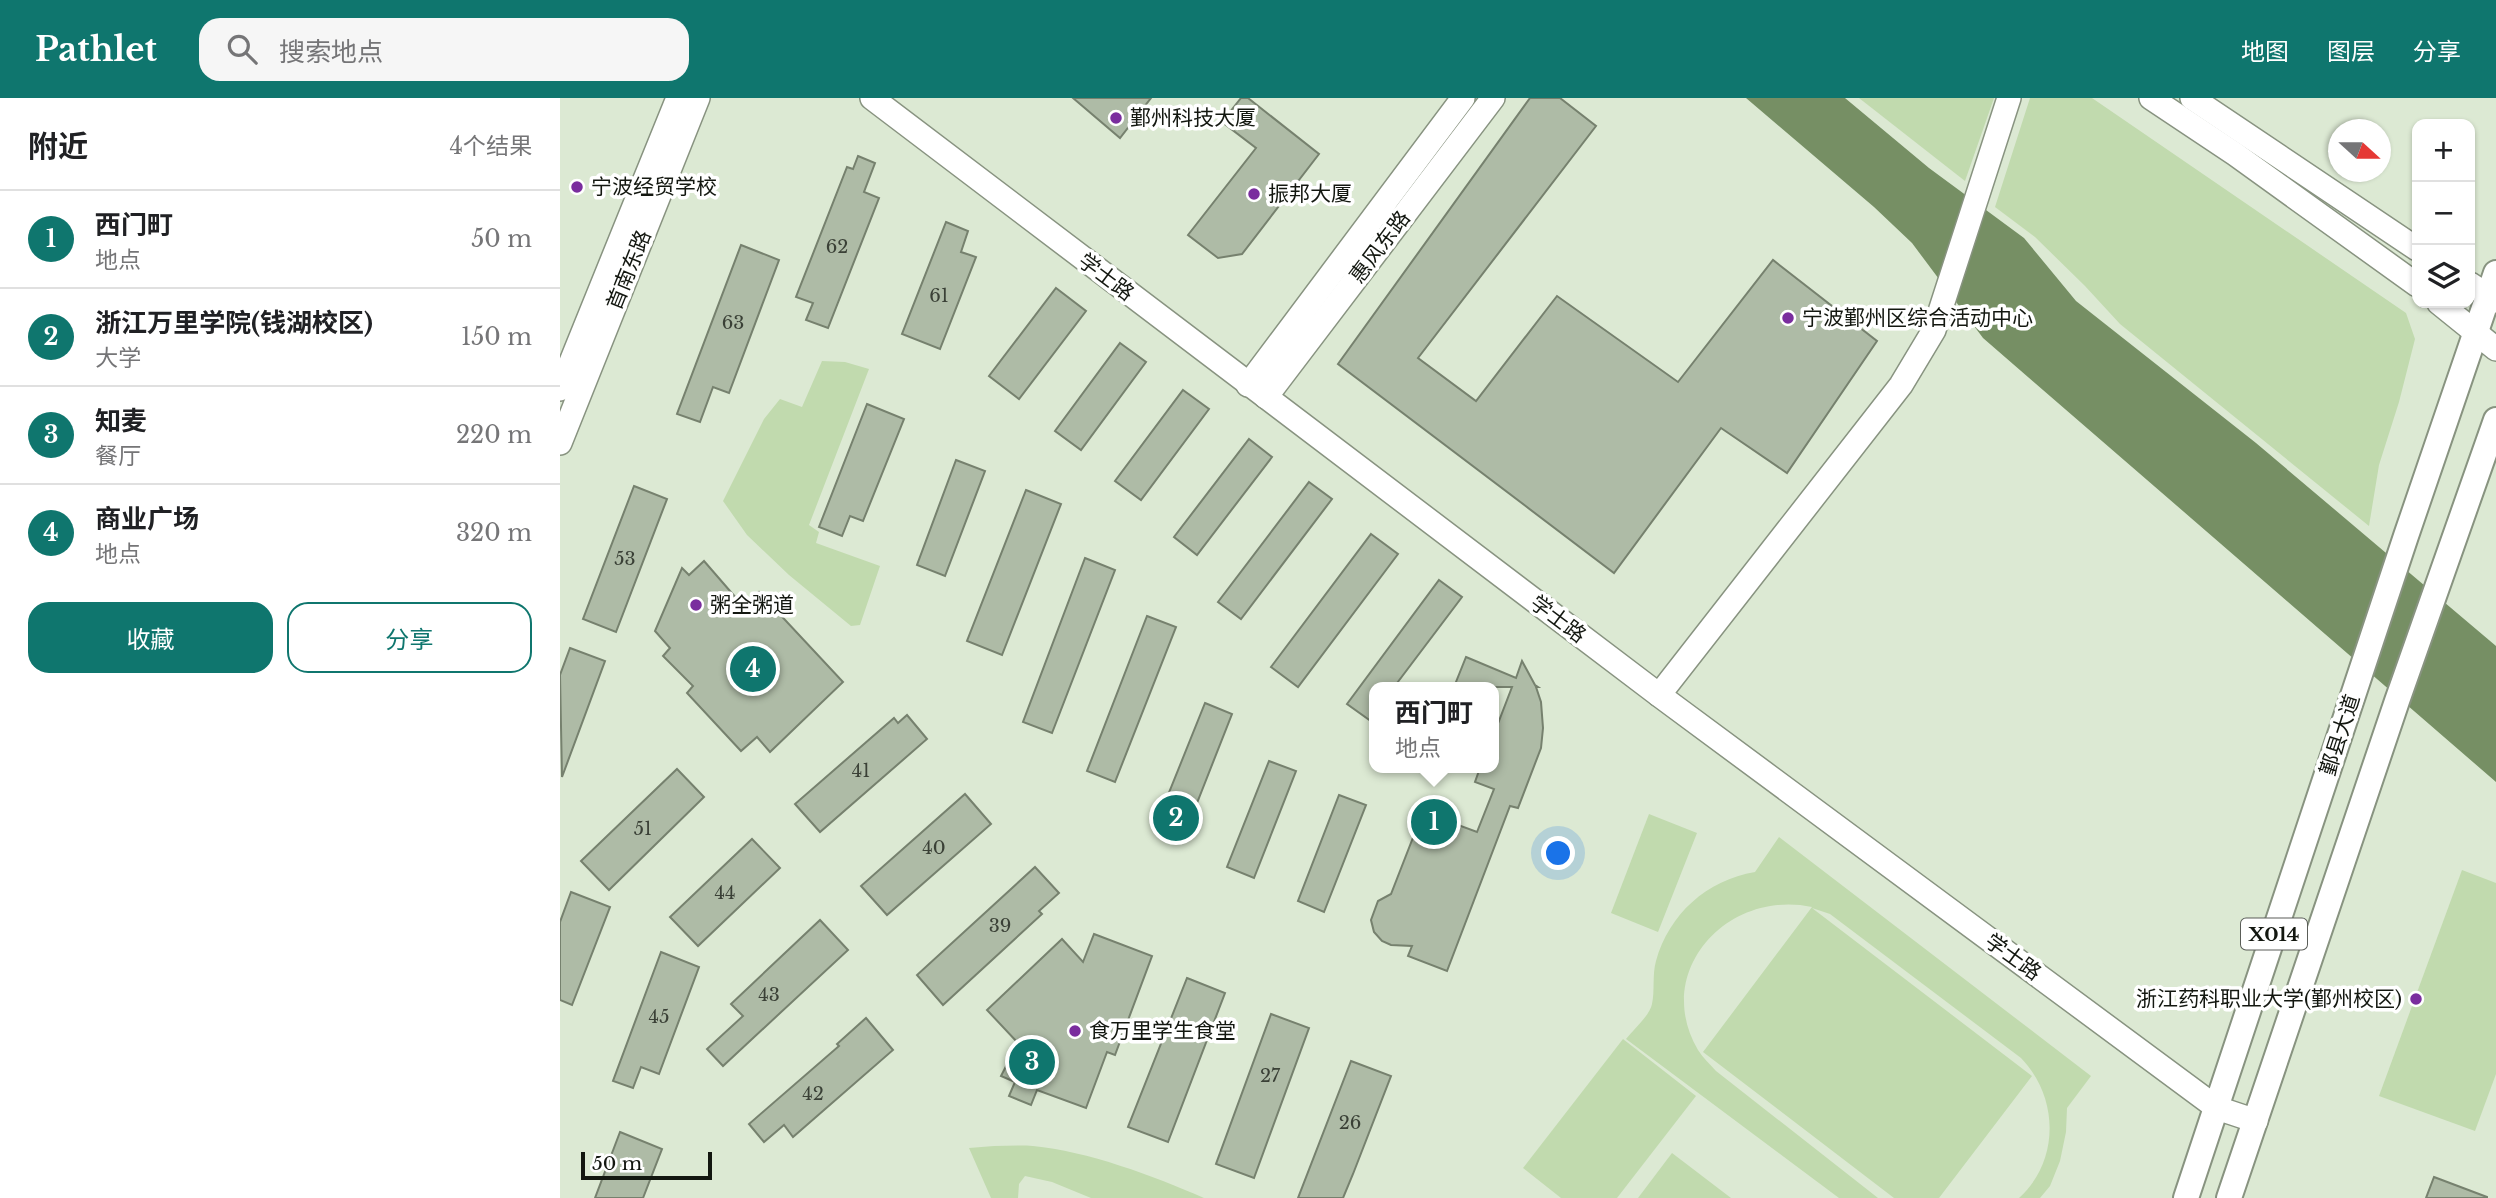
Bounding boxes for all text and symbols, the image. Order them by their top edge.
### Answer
search box [199,18,689,81]
text: Pathlet [35,29,157,70]
icon: search [223,30,261,68]
text: 搜索地点 [279,36,383,68]
text: 地图 [2241,37,2289,66]
text: 图层 [2327,37,2375,66]
text: 分享 [2413,37,2461,66]
place label: 鄞州科技大厦 [1130,105,1256,131]
marker: 鄞州科技大厦 [1108,110,1124,126]
north arrow [2328,119,2391,182]
map controls [2412,119,2475,308]
button: + [2412,119,2475,182]
text: 附近 [28,128,88,165]
text: 4个结果 [450,132,532,160]
place label: 宁波经贸学校 [591,174,717,200]
marker: 宁波经贸学校 [569,179,585,195]
place label: 振邦大厦 [1268,181,1352,207]
button: − [2412,182,2475,245]
marker: 振邦大厦 [1246,186,1262,202]
street label: 惠风东路 [1344,206,1416,288]
text: 西门町 [95,209,173,241]
text: 1 [46,225,56,253]
text: 50 m [471,225,532,253]
street label: 首南东路 [601,226,657,314]
house number: 62 [826,236,848,258]
button: layers [2412,245,2475,308]
text: 地点 [95,246,141,274]
street label: 学士路 [1073,248,1139,306]
house number: 61 [929,285,949,307]
place label: 宁波鄞州区综合活动中心 [1802,305,2033,331]
text: 浙江万里学院(钱湖校区) [95,307,373,339]
marker: 宁波鄞州区综合活动中心 [1780,310,1796,326]
house number: 63 [722,312,744,334]
text: 2 [44,323,58,351]
text: 150 m [461,323,532,351]
text: 大学 [95,344,141,372]
text: 知麦 [95,405,147,437]
text: 3 [44,421,58,449]
text: 220 m [456,421,532,449]
text: 餐厅 [95,442,141,470]
text: 商业广场 [95,503,199,535]
text: 4 [43,519,59,547]
text: 320 m [456,519,532,547]
text: 地点 [95,540,141,568]
house number: 53 [614,548,636,570]
street label: 学士路 [1525,590,1591,648]
place label: 粥全粥道 [710,592,794,618]
marker: 粥全粥道 [688,597,704,613]
button: 收藏 [28,602,273,673]
button: 分享 [287,602,532,673]
pin: 4 [730,643,776,695]
popup [1369,682,1499,773]
street label: 鄞县大道 [2315,691,2365,779]
text: 西门町 [1395,697,1473,729]
text: 地点 [1395,734,1441,762]
house number: 41 [852,760,870,782]
pin: 2 [1153,792,1199,844]
pin: 1 [1411,796,1457,848]
house number: 51 [634,818,652,840]
your location [1541,836,1575,870]
house number: 40 [922,837,946,859]
house number: 44 [714,882,736,904]
house number: 39 [989,915,1011,937]
road number: X014 [2241,918,2307,950]
street label: 学士路 [1980,928,2046,986]
house number: 43 [758,984,780,1006]
place label: 浙江药科职业大学(鄞州校区) [2136,986,2402,1012]
marker: 浙江药科职业大学(鄞州校区) [2408,991,2424,1007]
house number: 45 [649,1006,669,1028]
place label: 食万里学生食堂 [1089,1018,1236,1044]
marker: 食万里学生食堂 [1067,1023,1083,1039]
pin: 3 [1009,1036,1055,1088]
house number: 27 [1260,1065,1281,1087]
house number: 42 [802,1083,824,1105]
house number: 26 [1339,1112,1361,1134]
scale bar [581,1149,712,1181]
text: 50 m [592,1152,642,1175]

